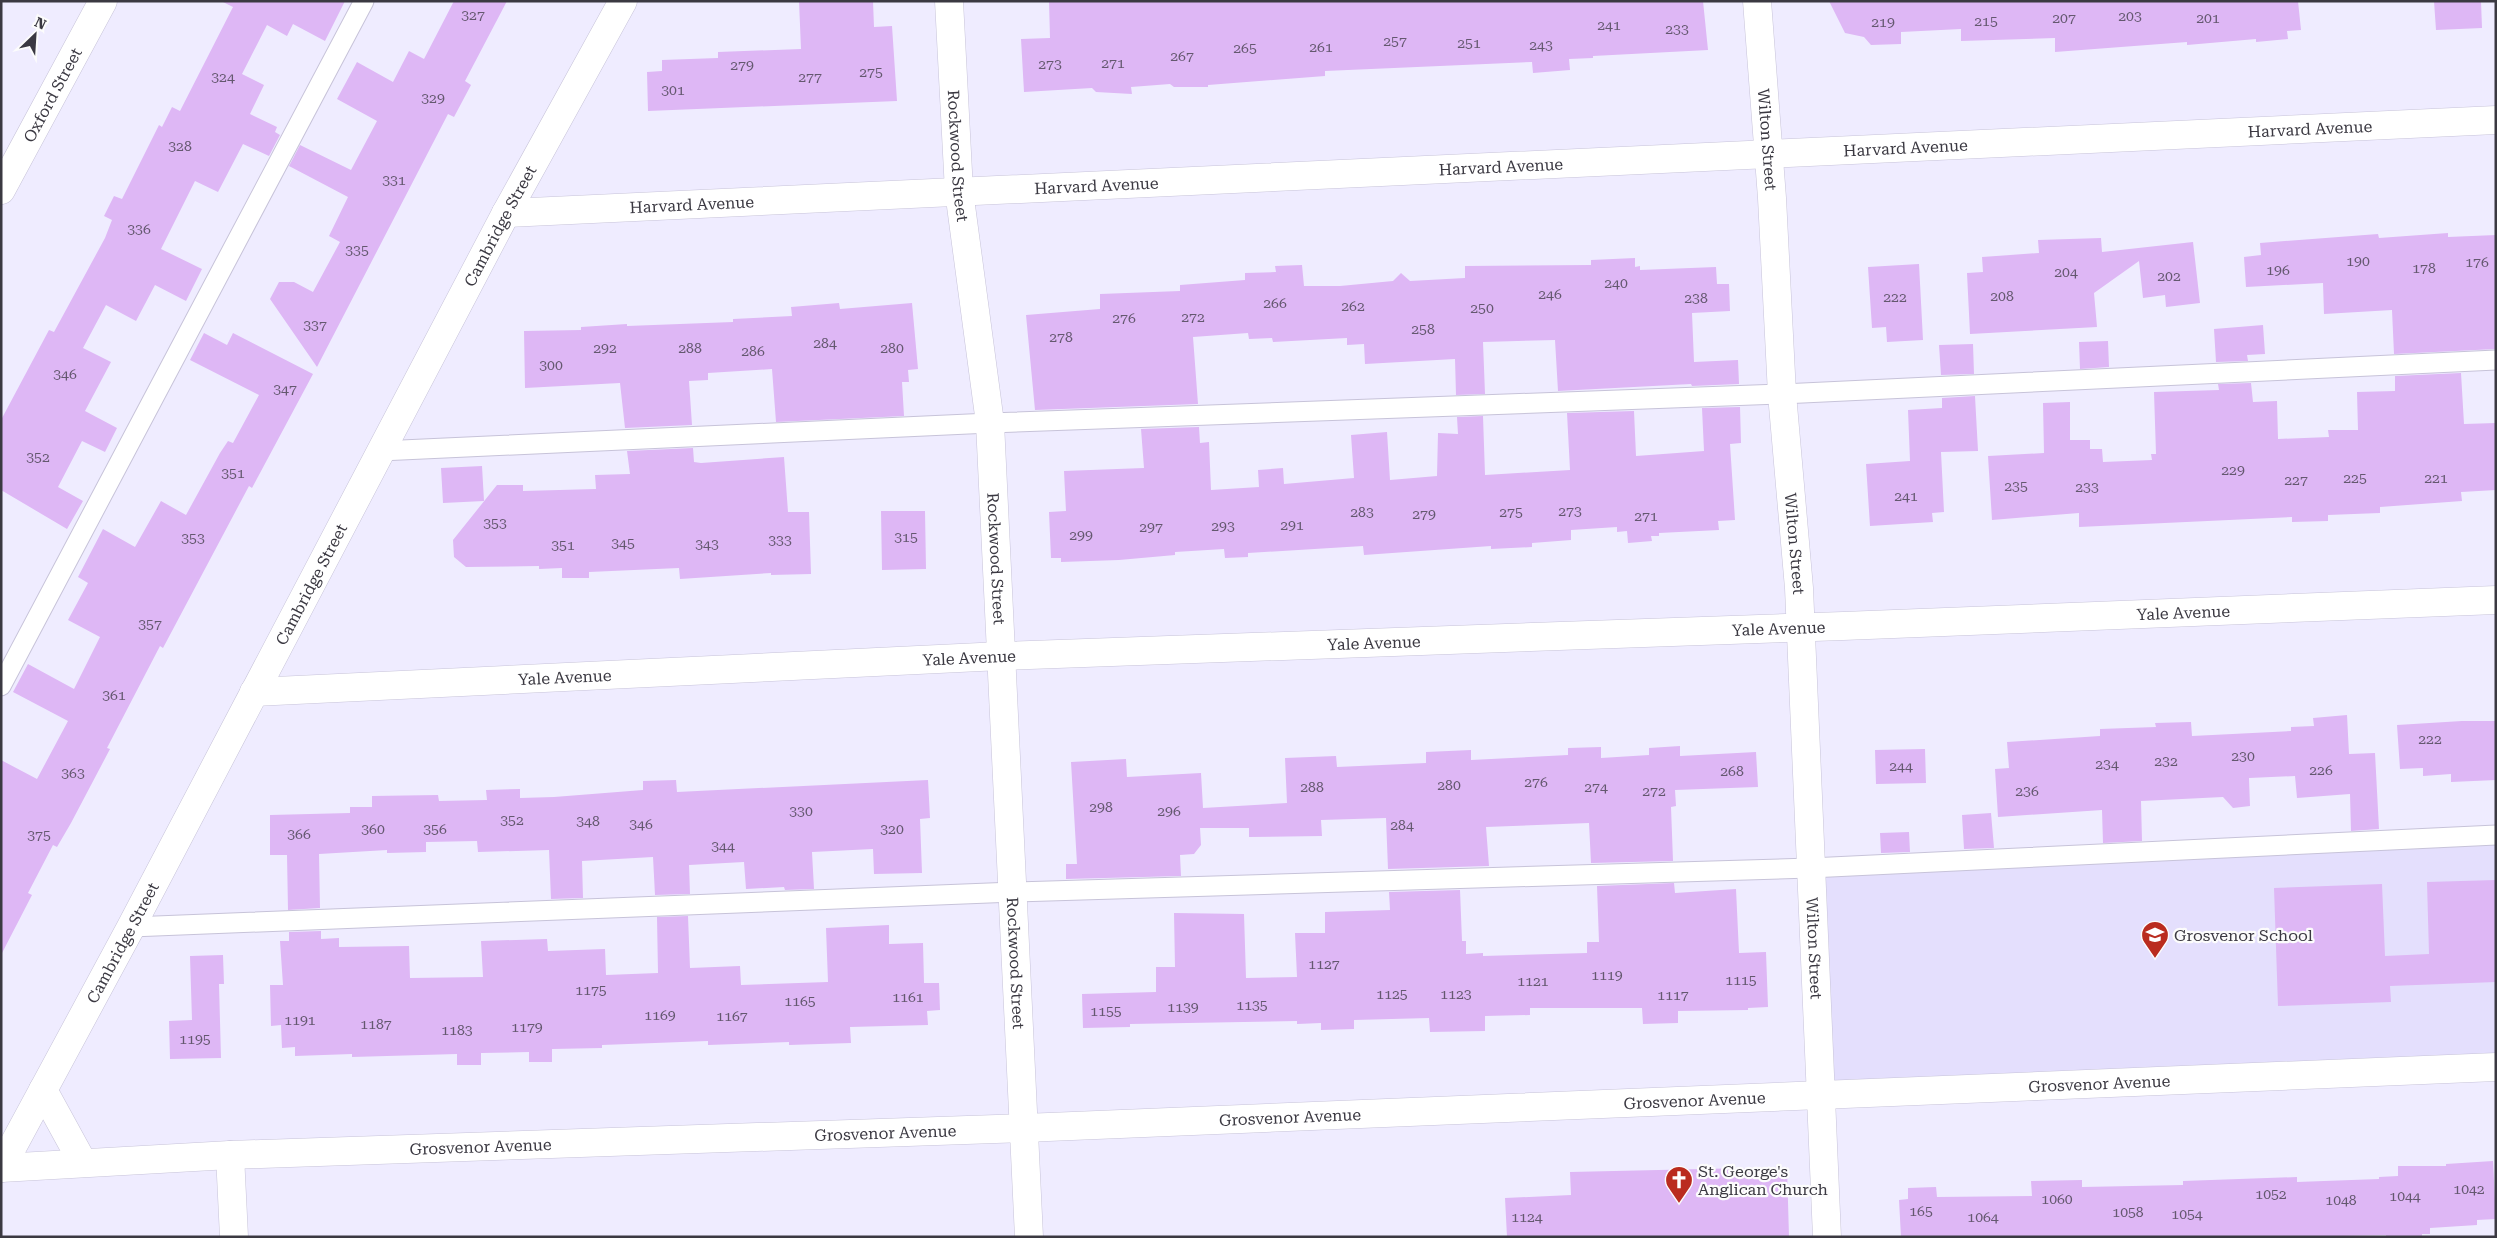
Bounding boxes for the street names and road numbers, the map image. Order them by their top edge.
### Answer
street label: Oxford Street [19,44,86,145]
street label: Wilton Street [1754,88,1781,191]
street label: Rockwood Street [944,89,973,223]
street label: Harvard Avenue [2247,116,2373,141]
street label: Harvard Avenue [1843,135,1968,160]
street label: Harvard Avenue [1438,154,1564,179]
street label: Cambridge Street [460,162,540,290]
street label: Harvard Avenue [1034,173,1159,198]
street label: Harvard Avenue [629,192,755,217]
street label: Rockwood Street [984,492,1009,625]
street label: Wilton Street [1781,492,1809,595]
street label: Cambridge Street [271,520,351,648]
street label: Yale Avenue [2136,601,2231,624]
street label: Yale Avenue [1732,617,1826,639]
street label: Yale Avenue [1327,632,1421,654]
street label: Yale Avenue [922,646,1016,669]
street label: Yale Avenue [517,665,612,689]
street label: Cambridge Street [82,879,162,1006]
street label: Rockwood Street [1003,896,1029,1030]
street label: Wilton Street [1803,897,1826,1000]
street label: Grosvenor Avenue [2028,1071,2171,1096]
street label: Grosvenor Avenue [1623,1088,1766,1113]
street label: Grosvenor Avenue [1219,1105,1362,1129]
street label: Grosvenor Avenue [814,1121,957,1145]
street label: Grosvenor Avenue [409,1135,552,1158]

